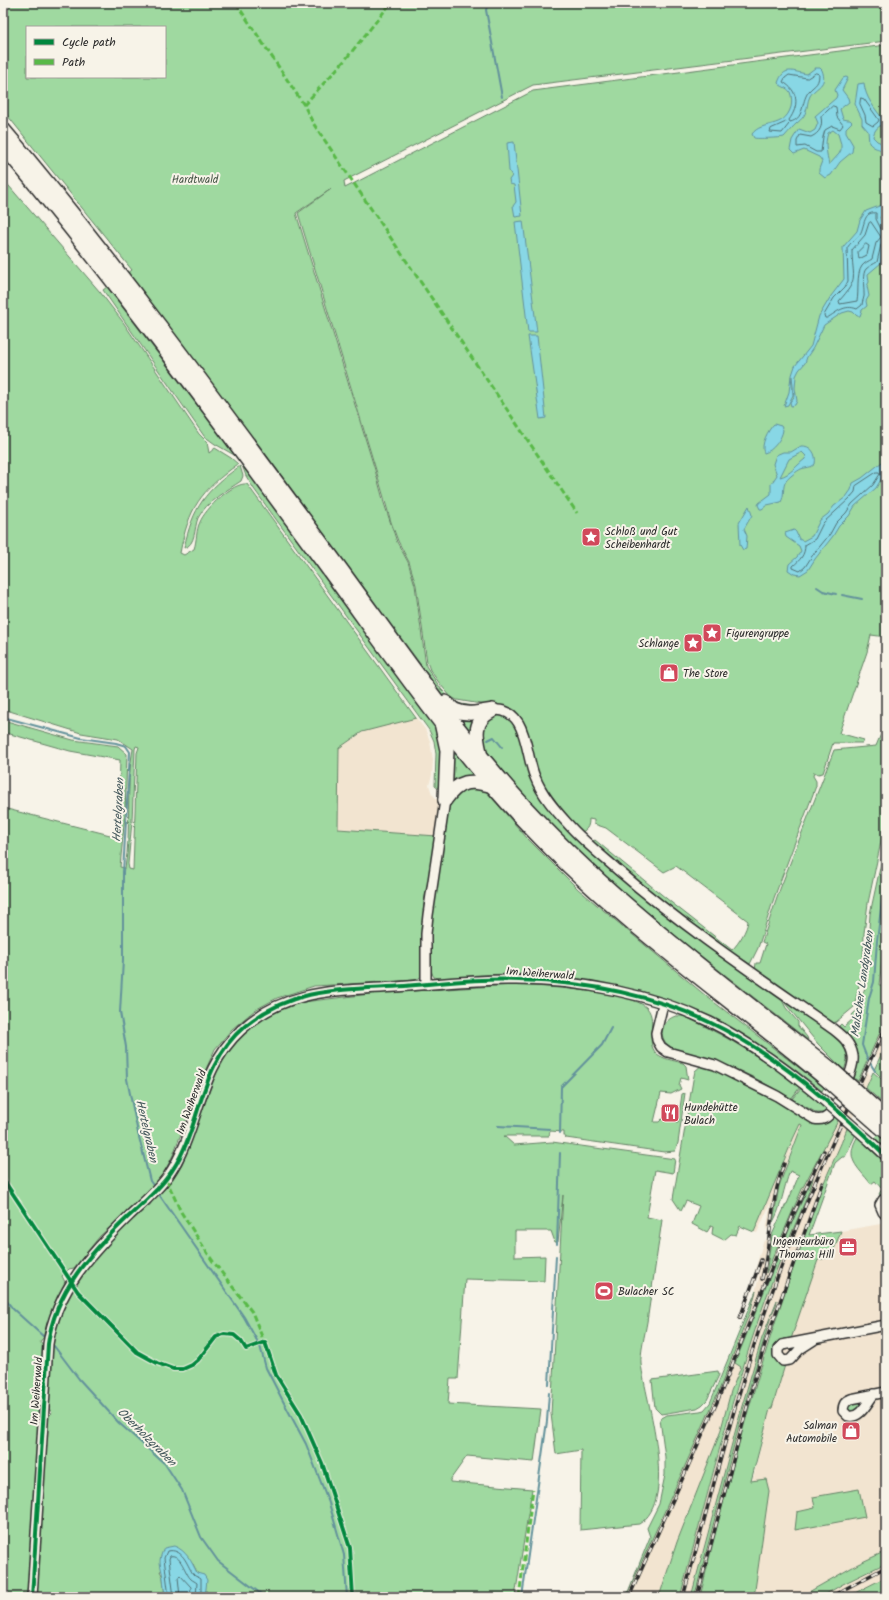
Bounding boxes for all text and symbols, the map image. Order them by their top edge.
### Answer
legend [26,26,166,78]
text: Cycle path [62,33,116,52]
text: Path [62,53,85,72]
park label: Hardtwald [172,171,219,189]
place label: Schloß und Gut Scheibenhardt [605,523,678,554]
place icon: Schloß und Gut Scheibenhardt [580,526,602,548]
place icon: Figurengruppe [701,622,723,644]
place label: Figurengruppe [726,625,789,643]
place icon: Schlange [682,632,704,654]
place label: Schlange [638,635,679,653]
shop icon: The Store [658,662,680,684]
place label: The Store [683,665,728,683]
water label: Hertelgraben [107,776,130,842]
water label: Malscher Landgraben [846,928,880,1038]
street label: Im Weiherwald [505,963,575,985]
street label: Im Weiherwald [172,1067,212,1137]
water label: Hertelgraben [130,1098,163,1166]
place label: Hundehütte Bulach [684,1099,738,1130]
restaurant icon: Hundehütte Bulach [659,1102,681,1124]
place label: Ingenieurbüro Thomas Hill [773,1233,834,1264]
office icon: Ingenieurbüro Thomas Hill [837,1236,859,1258]
sports icon: Bulacher SC [593,1280,615,1302]
place label: Bulacher SC [618,1283,675,1301]
street label: Im Weiherwald [26,1356,48,1426]
water label: Oberholzgraben [113,1404,182,1472]
place label: Salman Automobile [786,1417,837,1448]
shop icon: Salman Automobile [840,1420,862,1442]

